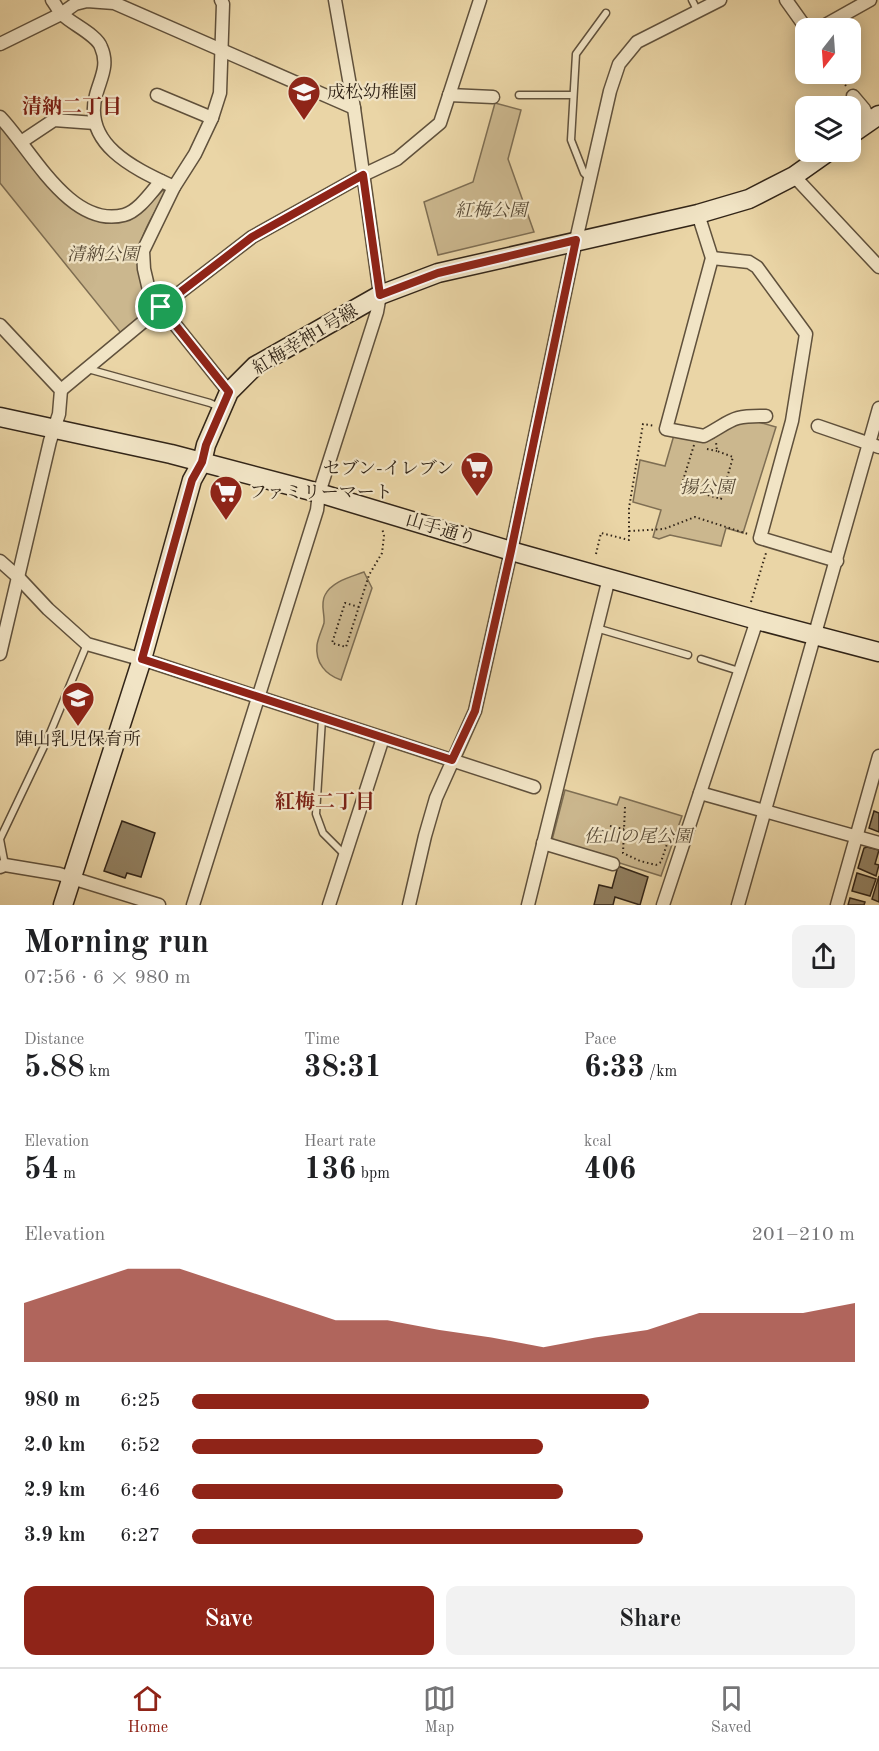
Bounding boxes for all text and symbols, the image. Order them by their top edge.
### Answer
north arrow [795,18,861,84]
map controls [795,18,861,162]
school or university icon: 成松幼稚園 [286,74,322,121]
place label: 成松幼稚園 [327,82,417,102]
district label: 清納二丁目 [22,95,122,118]
button: layers [795,96,861,162]
park label: 紅梅公園 [455,200,530,220]
park label: 清納公園 [67,244,142,264]
pin [135,281,186,332]
icon: arrive [144,290,177,323]
street label: 紅梅幸神1号線 [249,300,361,378]
supermarket icon: セブン-イレブン [459,450,495,497]
place label: セブン-イレブン [323,459,454,478]
supermarket icon: ファミリーマート [208,474,244,521]
park label: 揚公園 [680,477,737,497]
place label: ファミリーマート [249,484,393,502]
street label: 山手通り [404,509,478,549]
school or university icon: 陣山乳児保育所 [60,680,96,727]
place label: 陣山乳児保育所 [15,729,141,749]
district label: 紅梅二丁目 [275,791,375,813]
park label: 佐山の尾公園 [584,826,695,846]
button: share [792,925,855,988]
text: Morning run [24,927,209,960]
text: 07:56 · 6 × 980 m [24,968,191,988]
text: Distance [24,1032,84,1048]
text: Time [304,1032,340,1048]
text: Pace [584,1032,616,1048]
text: 5.88 [24,1053,85,1083]
text: 38:31 [304,1053,382,1083]
text: 6:33 [584,1053,645,1083]
text: km [85,1064,110,1080]
text: /km [645,1064,677,1080]
text: Elevation [24,1134,89,1150]
text: Heart rate [304,1134,376,1150]
text: kcal [584,1134,612,1150]
text: 54 [24,1155,59,1185]
text: 136 [304,1155,356,1185]
text: 406 [584,1155,636,1185]
text: m [59,1166,76,1182]
text: bpm [356,1166,390,1182]
text: Elevation [24,1225,105,1245]
text: 201–210 m [752,1225,855,1245]
text: 980 m [24,1391,80,1411]
text: 6:25 [120,1391,160,1411]
text: 2.0 km [24,1436,86,1456]
text: 6:52 [120,1436,160,1456]
text: 2.9 km [24,1481,86,1501]
text: 6:46 [120,1481,160,1501]
text: 3.9 km [24,1526,86,1546]
text: 6:27 [120,1526,160,1546]
button: Save [24,1586,434,1655]
button: Share [446,1586,855,1655]
tab: Home [127,1682,168,1738]
tab: Map [423,1682,456,1738]
tab: Saved [711,1682,752,1738]

